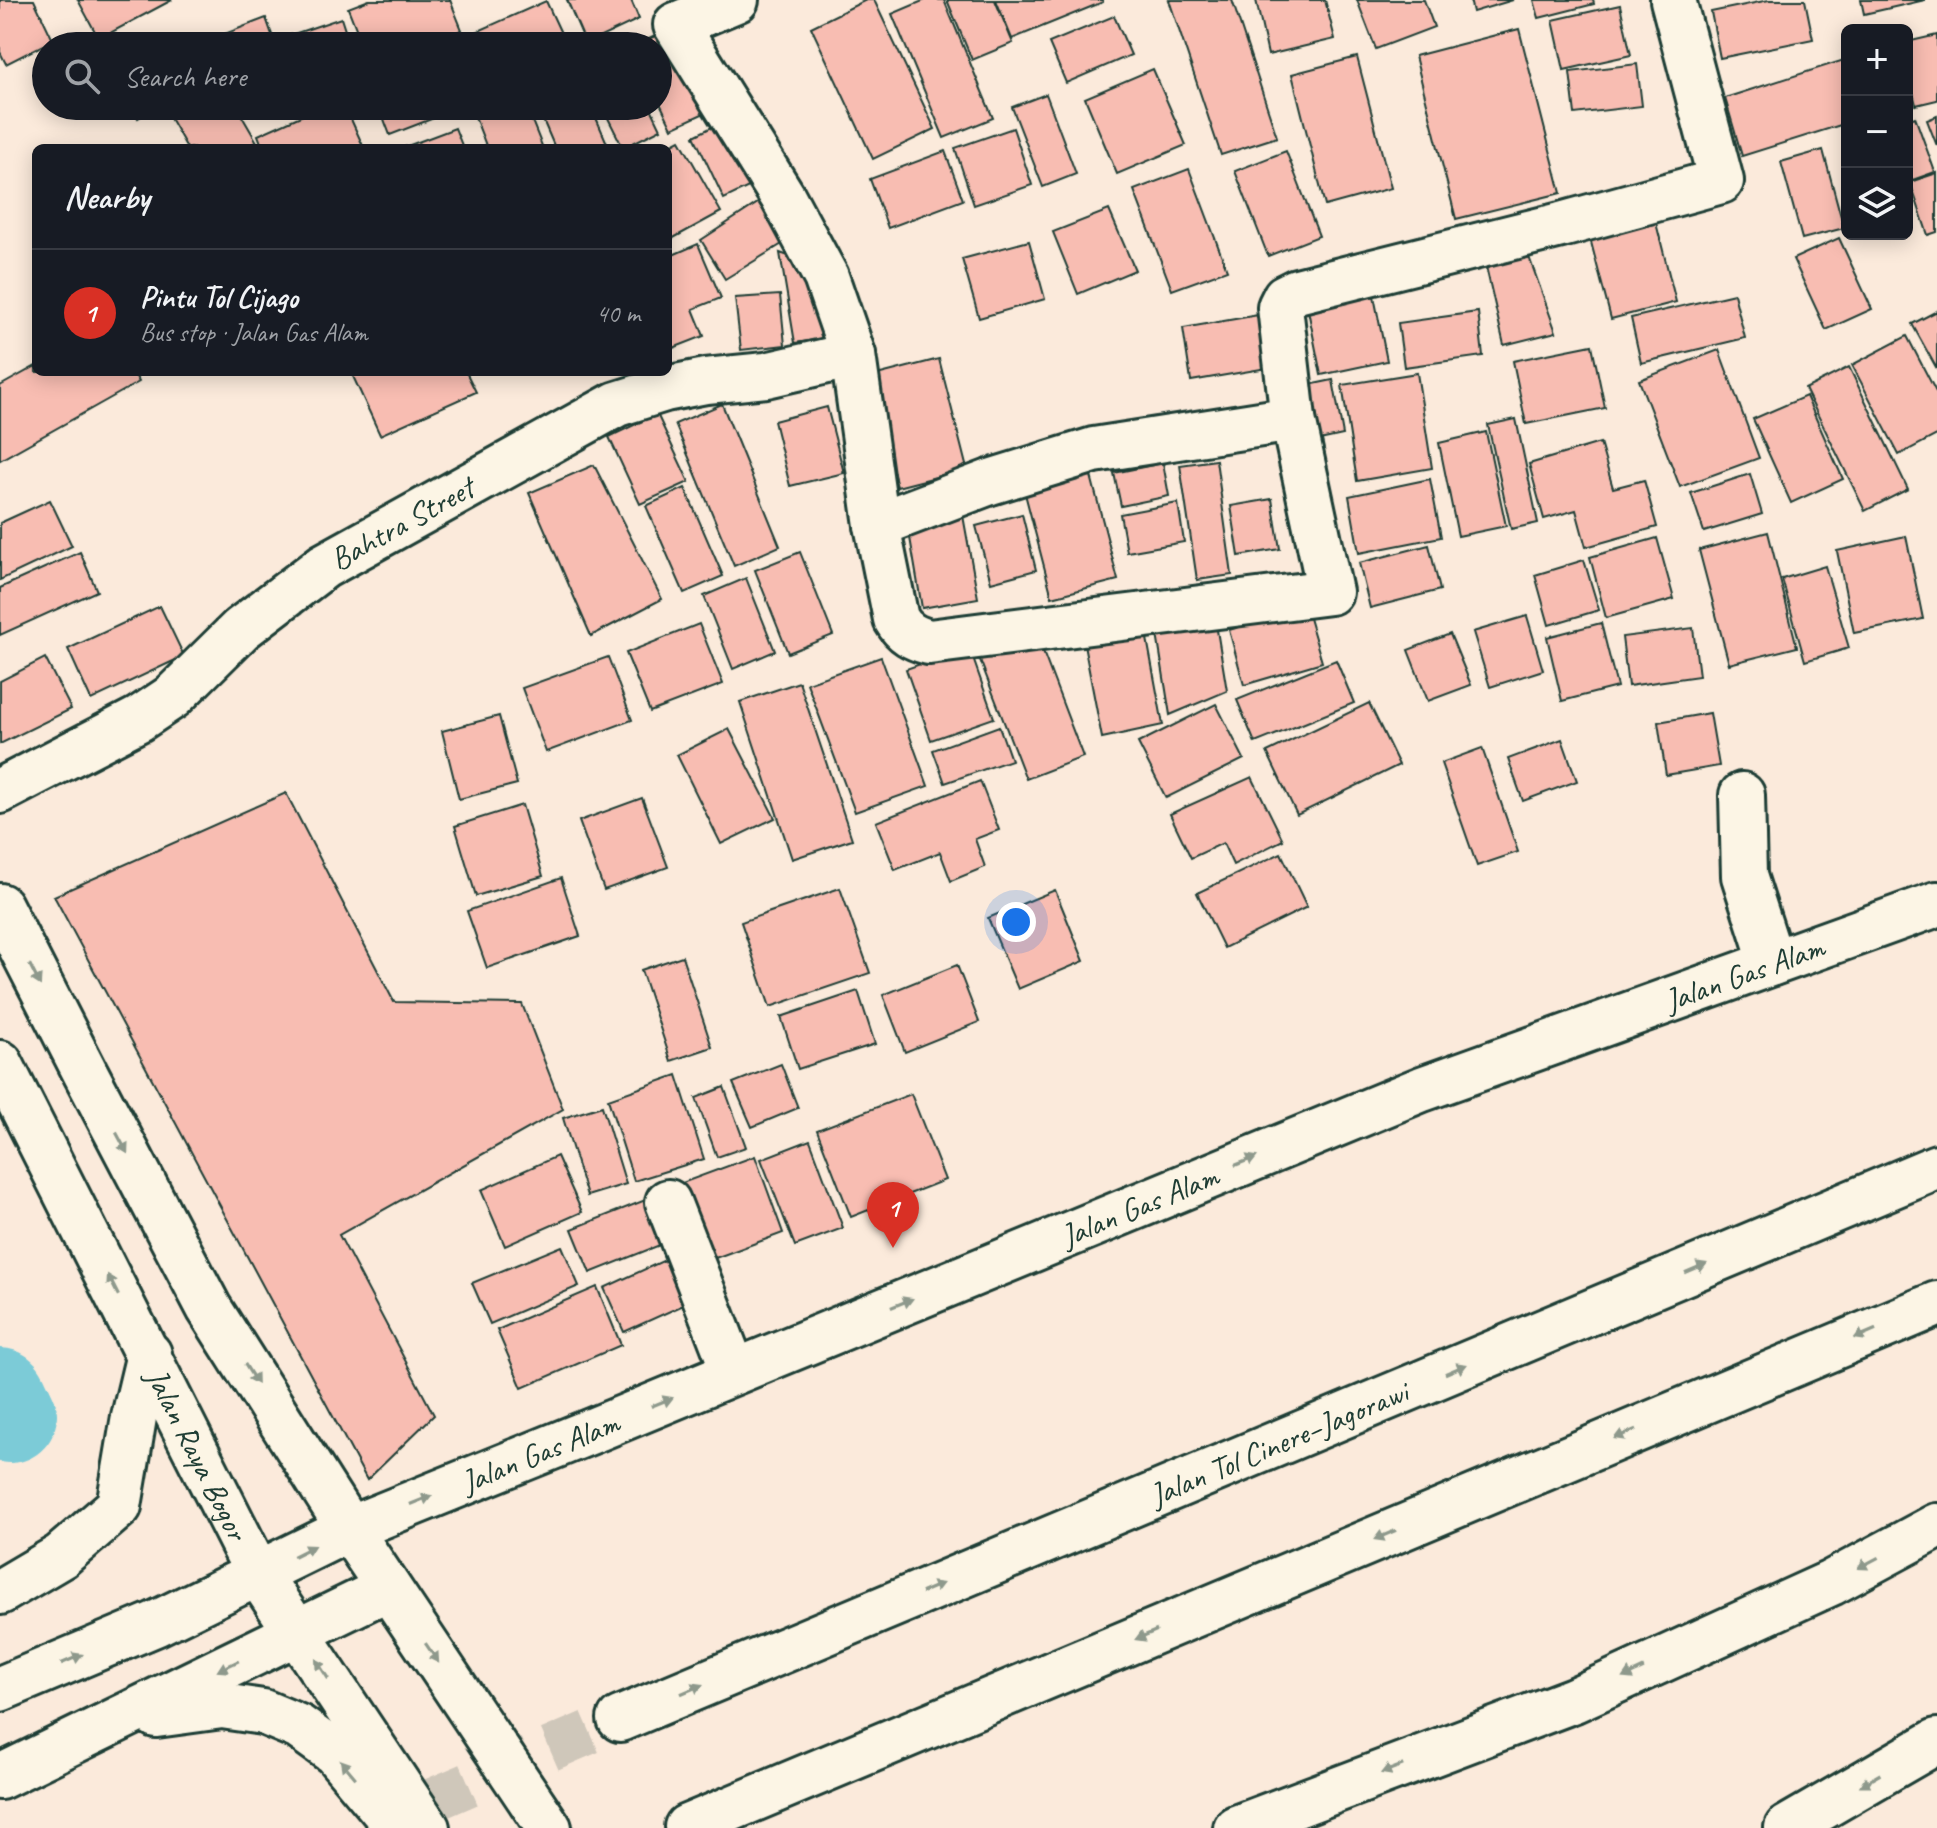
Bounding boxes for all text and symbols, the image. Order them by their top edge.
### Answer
map controls [1841,24,1913,240]
button: + [1841,24,1913,96]
search box [32,32,672,120]
icon: search [60,54,104,98]
text: Search here [124,57,246,95]
button: − [1841,96,1913,168]
button: layers [1841,168,1913,240]
text: Nearby [64,175,150,218]
text: Pintu Tol Cijago [140,278,298,316]
text: 1 [84,297,96,330]
text: 40 m [596,297,640,330]
text: Bus stop · Jalan Gas Alam [140,316,368,349]
street label: Bahtra Street [323,465,485,579]
your location [996,902,1036,942]
street label: Jalan Gas Alam [1657,925,1832,1021]
one-way arrow [29,964,42,987]
one-way arrow [116,1132,129,1155]
street label: Jalan Gas Alam [1053,1154,1226,1257]
one-way arrow [1234,1155,1258,1168]
pin: 1 [867,1182,919,1248]
one-way arrow [1684,1262,1708,1275]
one-way arrow [106,1273,119,1296]
one-way arrow [890,1296,914,1309]
one-way arrow [1853,1328,1877,1341]
street label: Jalan Raya Bogor [136,1359,259,1549]
one-way arrow [1444,1362,1468,1375]
one-way arrow [243,1363,258,1384]
street label: Jalan Tol Cinere–Jagorawi [1141,1369,1417,1516]
one-way arrow [650,1395,674,1408]
street label: Jalan Gas Alam [453,1401,627,1503]
one-way arrow [1613,1428,1637,1441]
one-way arrow [409,1493,433,1506]
one-way arrow [1373,1528,1397,1541]
one-way arrow [292,1545,315,1558]
one-way arrow [1857,1556,1880,1569]
one-way arrow [920,1582,944,1595]
one-way arrow [1134,1629,1157,1642]
one-way arrow [424,1642,439,1663]
one-way arrow [60,1653,84,1666]
one-way arrow [315,1659,330,1680]
one-way arrow [216,1660,239,1673]
one-way arrow [1621,1666,1645,1680]
one-way arrow [680,1682,704,1695]
one-way arrow [340,1759,357,1779]
one-way arrow [1379,1763,1403,1776]
one-way arrow [1858,1773,1881,1787]

